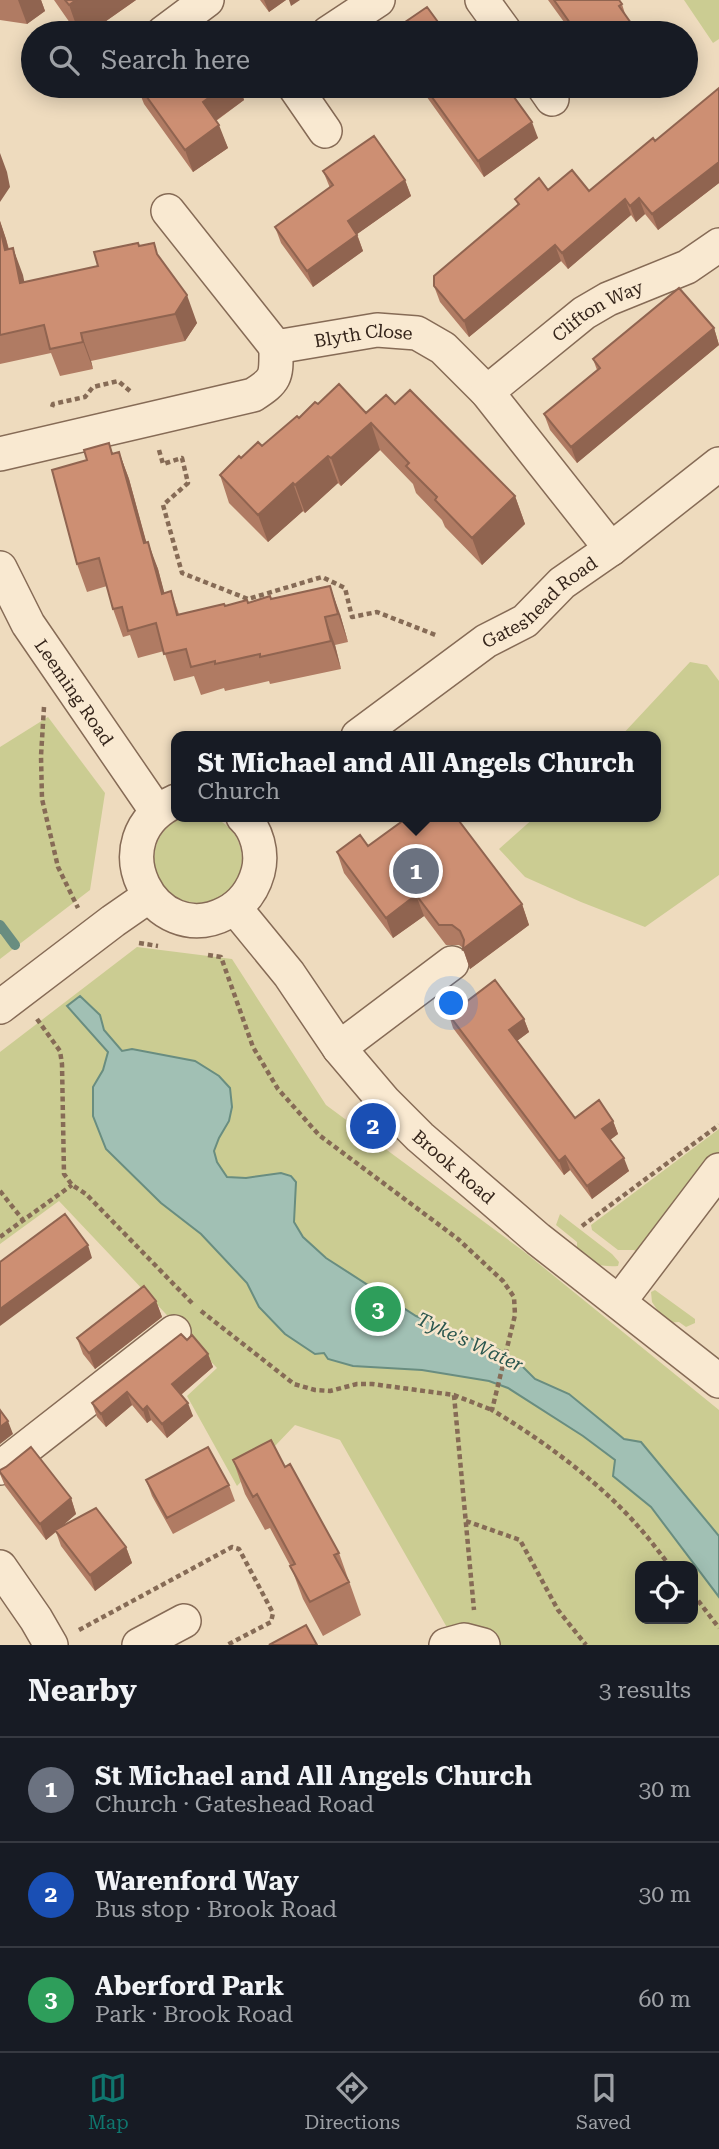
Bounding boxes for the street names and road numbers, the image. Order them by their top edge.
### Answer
street label: Clifton Way [547,275,646,345]
street label: Blyth Close [312,320,414,351]
street label: Gateshead Road [478,551,601,652]
street label: Leeming Road [31,635,119,749]
street label: Brook Road [409,1125,500,1208]

